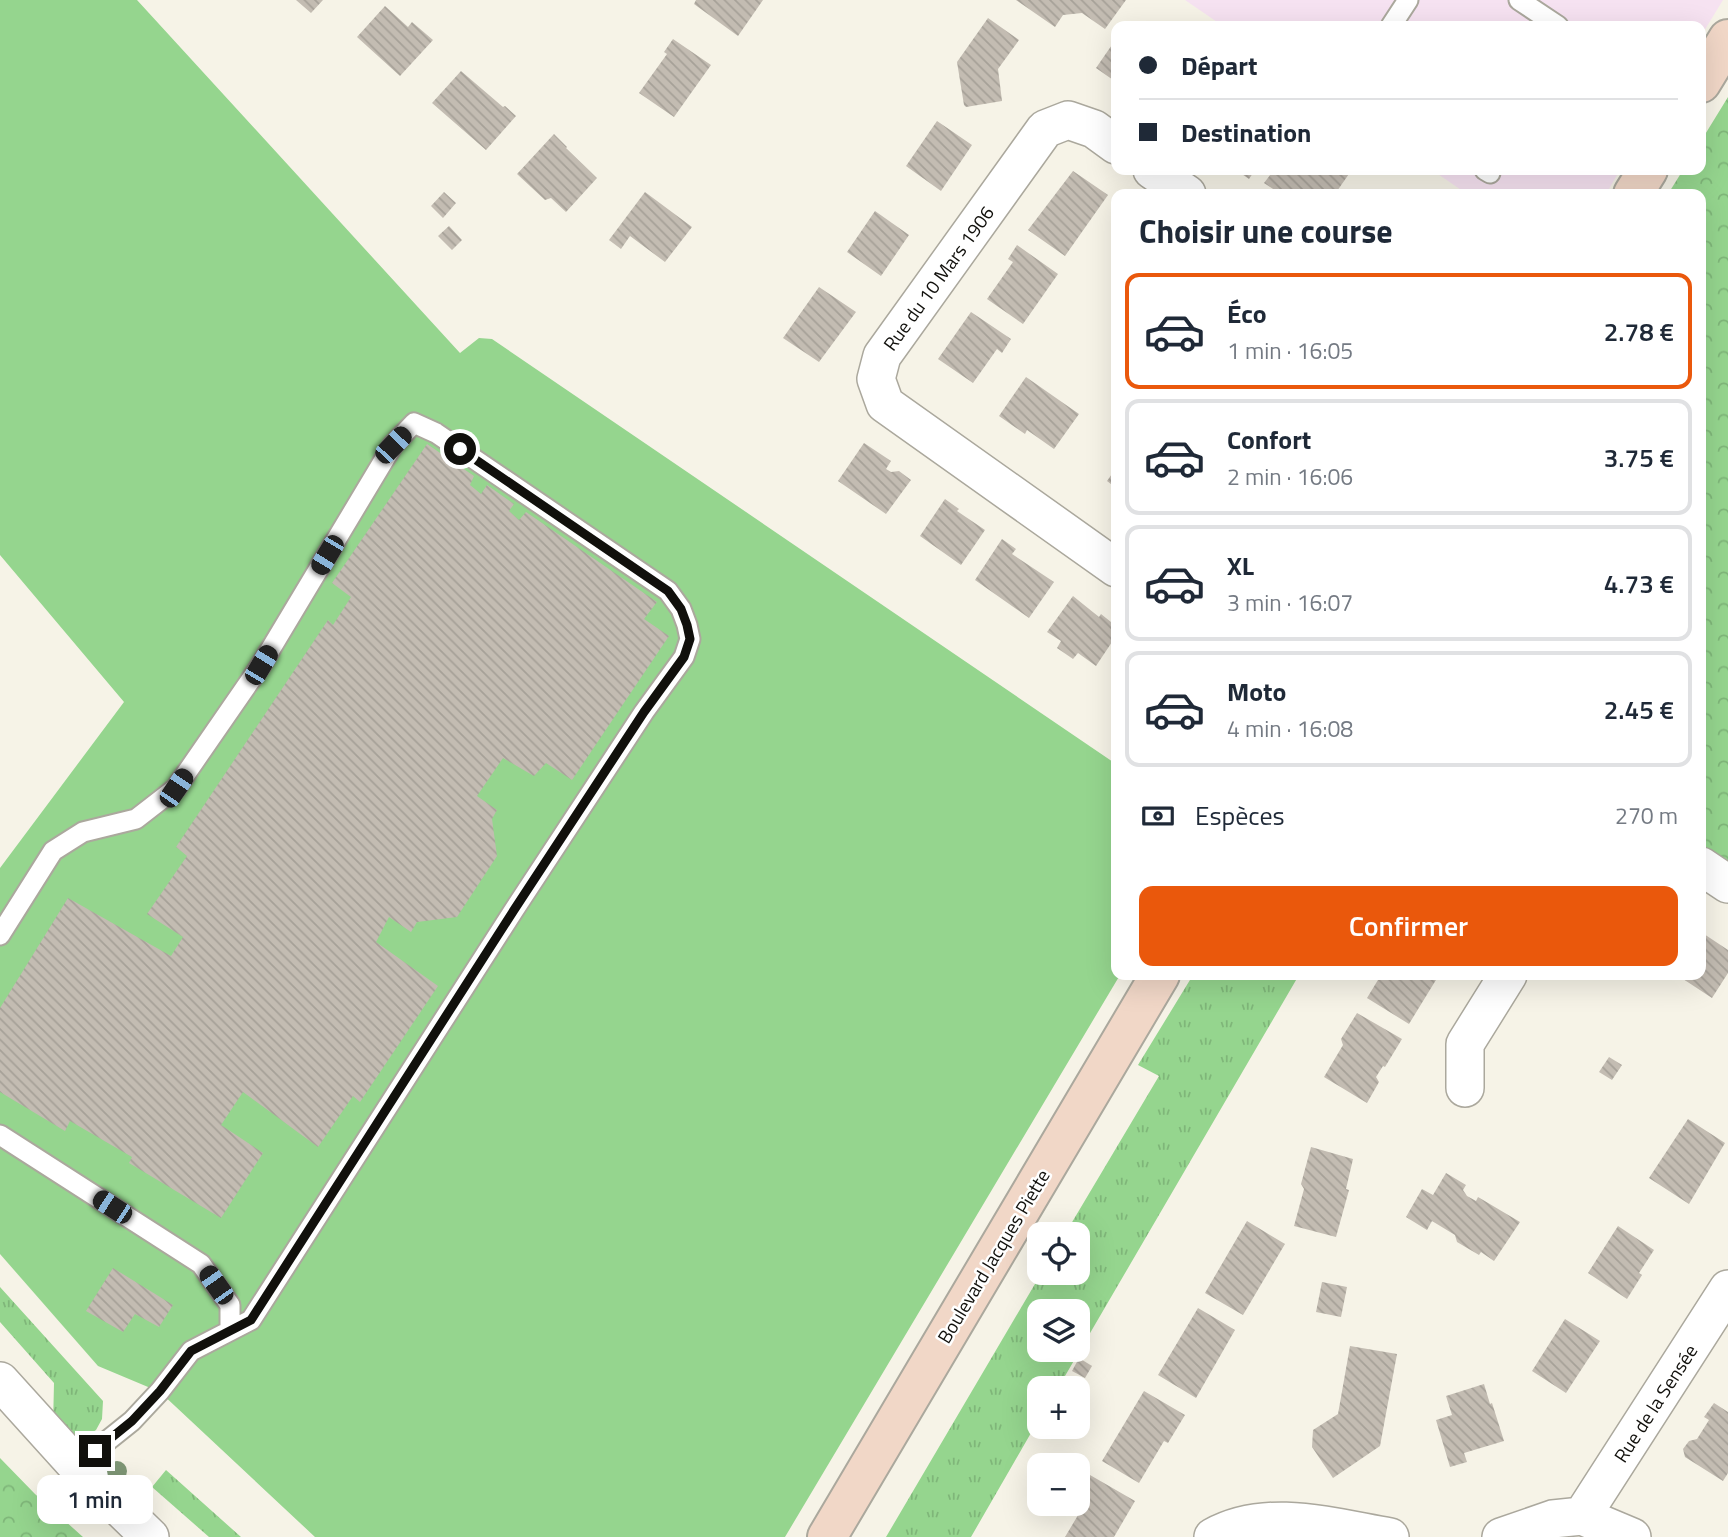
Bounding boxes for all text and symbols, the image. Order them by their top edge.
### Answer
text: Départ [1181,46,1257,85]
text: Destination [1181,113,1311,152]
street label: Rue du 10 Mars 1906 [875,200,1001,356]
text: Choisir une course [1139,207,1393,255]
text: Éco [1227,294,1267,333]
icon: car [1143,300,1206,363]
text: 2.78 € [1604,312,1674,351]
text: 1 min · 16:05 [1227,333,1353,368]
text: Confort [1227,420,1311,459]
car [371,423,416,467]
icon: car [1143,426,1206,489]
route start [444,433,476,465]
text: 3.75 € [1604,438,1674,477]
text: 2 min · 16:06 [1227,459,1353,494]
car [308,532,347,578]
text: XL [1227,546,1254,585]
icon: car [1143,552,1206,615]
text: 4.73 € [1604,564,1674,603]
text: 3 min · 16:07 [1227,585,1353,620]
car [242,642,281,688]
text: Moto [1227,672,1286,711]
icon: car [1143,678,1206,741]
text: 2.45 € [1604,690,1674,729]
text: 4 min · 16:08 [1227,711,1353,746]
car [156,765,197,811]
text: Espèces [1195,796,1285,835]
icon: cash [1139,797,1177,835]
text: 270 m [1615,798,1678,833]
button: Confirmer [1139,886,1678,966]
street label: Boulevard Jacques Piette [929,1163,1057,1349]
car [89,1187,136,1227]
map controls [1027,1222,1090,1516]
button: locate [1027,1222,1090,1285]
car [196,1262,237,1308]
button: layers [1027,1299,1090,1362]
street label: Rue de la Sensée [1606,1338,1704,1468]
button: + [1027,1376,1090,1439]
route end [79,1435,111,1467]
button: − [1027,1453,1090,1516]
callout: 1 min [37,1476,153,1524]
text: 1 min [67,1482,123,1517]

